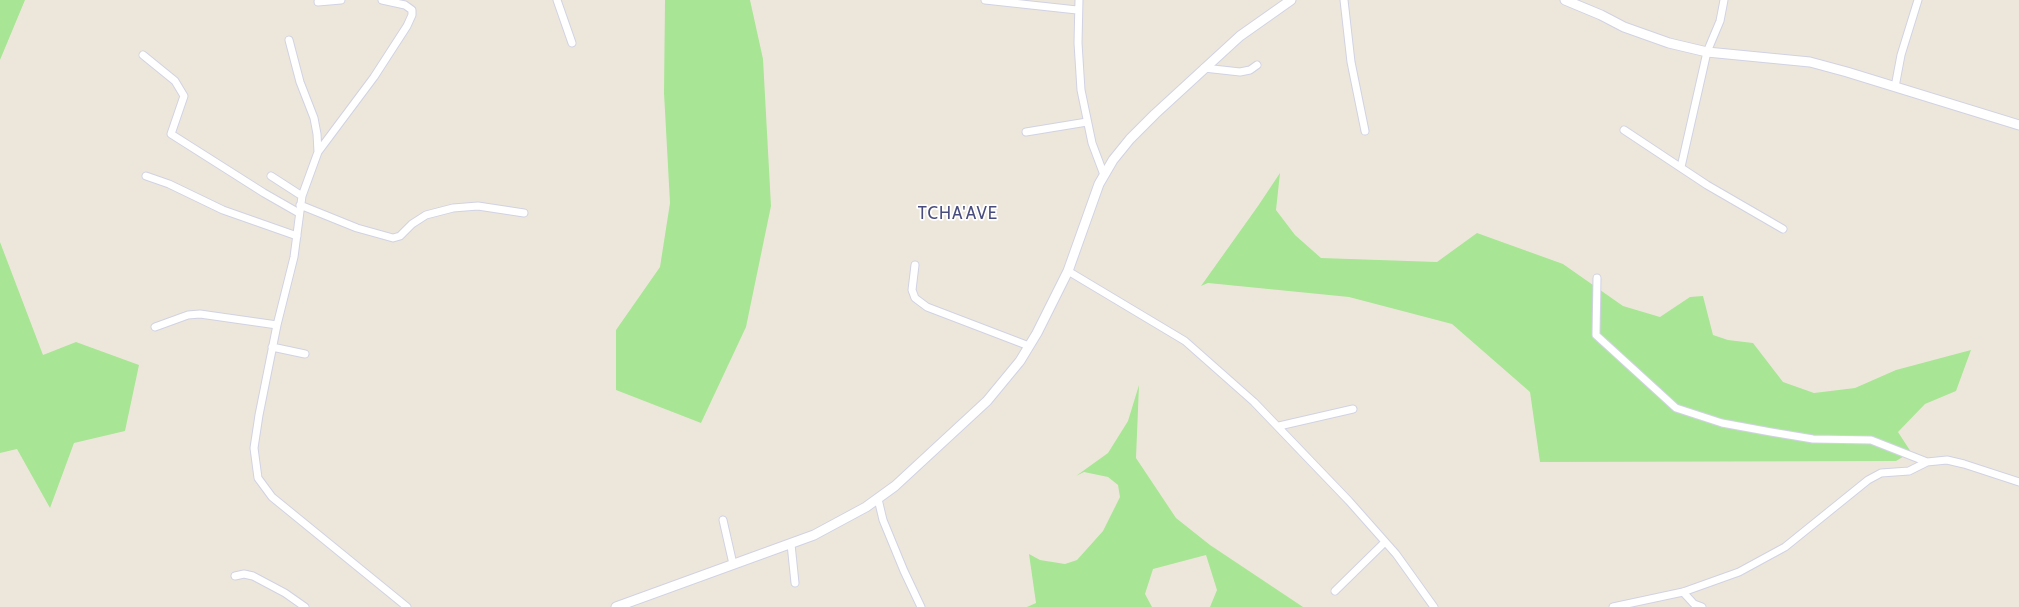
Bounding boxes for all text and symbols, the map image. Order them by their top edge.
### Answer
district label: TCHA'AVE [918,204,998,224]

